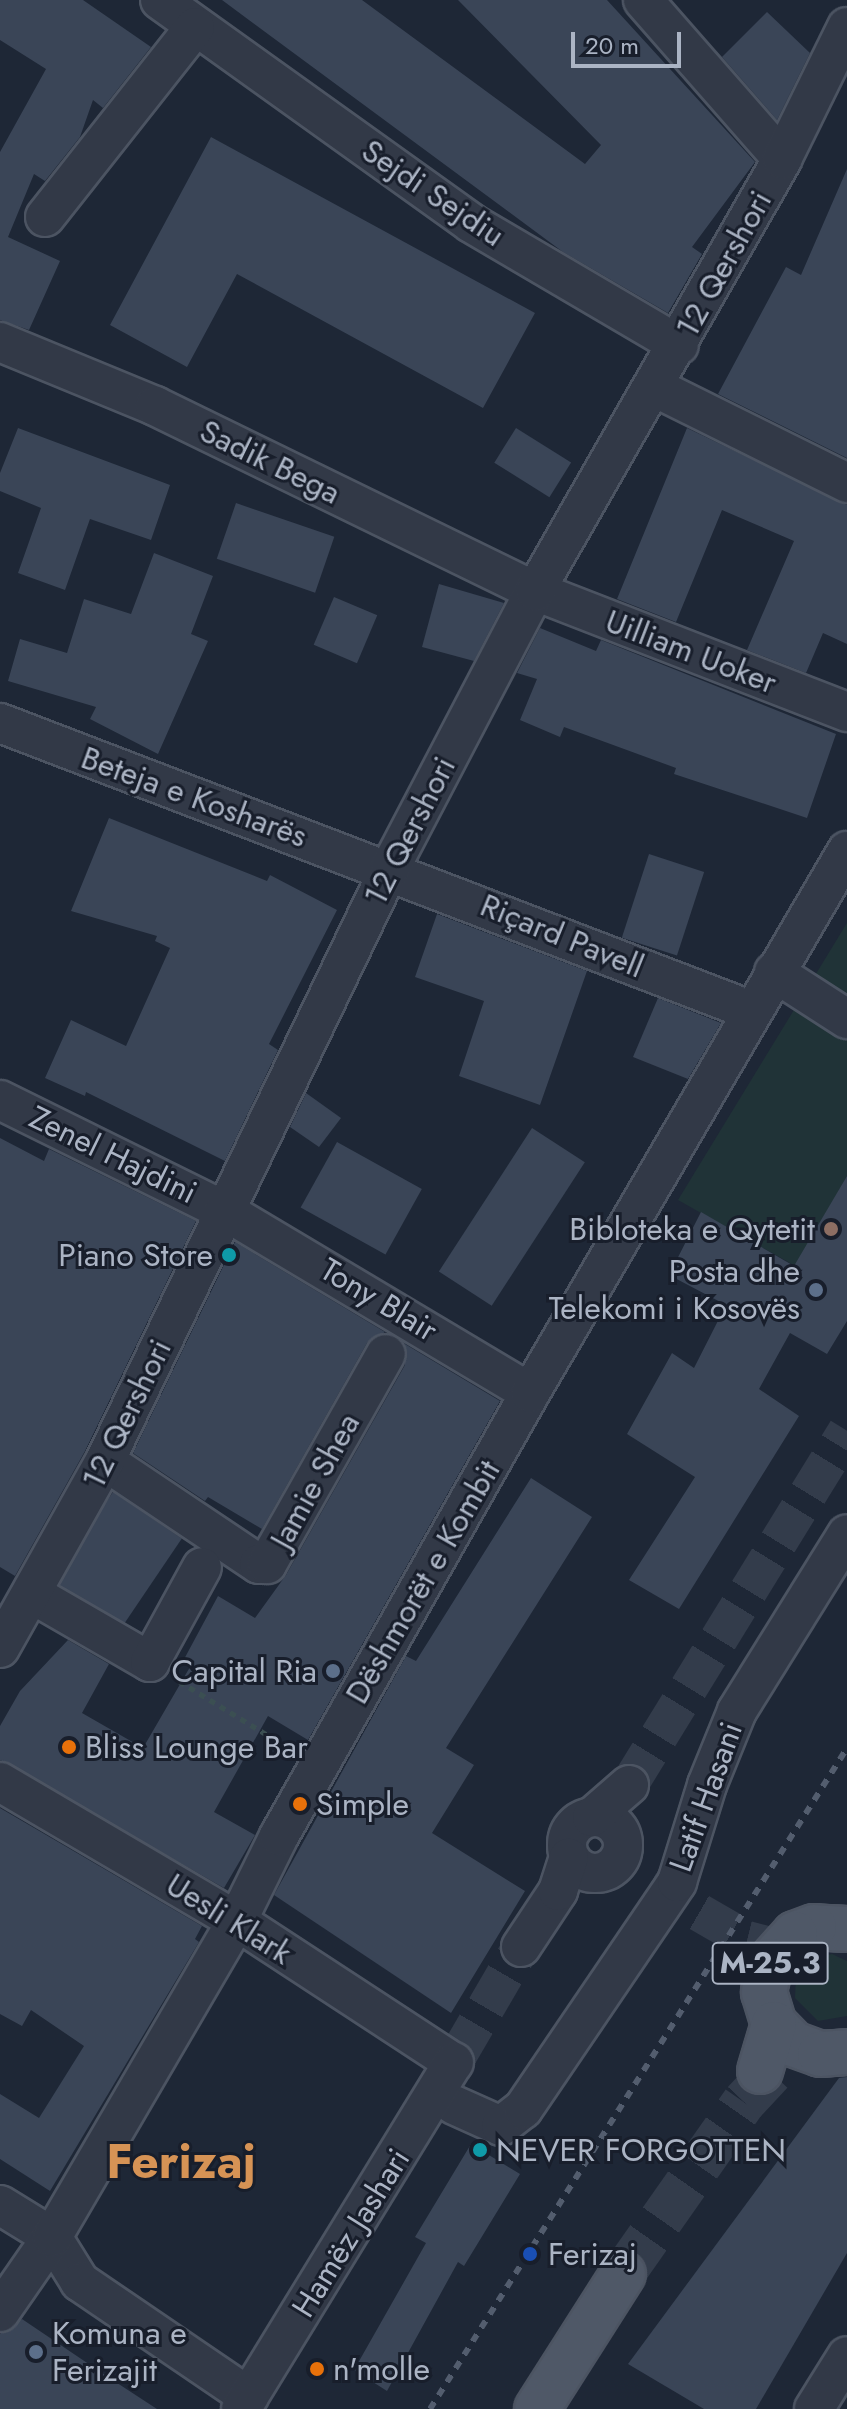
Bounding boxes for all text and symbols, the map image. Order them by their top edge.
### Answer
scale bar [575,16,685,66]
text: 20 m [585,28,639,63]
street label: Sejdi Sejdiu [354,131,512,255]
street label: 12 Qershori [668,184,780,344]
street label: Sadik Bega [194,412,346,512]
street label: Uilliam Uoker [600,602,782,702]
street label: Beteja e Kosharës [76,738,312,856]
street label: 12 Qershori [356,750,464,912]
street label: Riçard Pavell [475,886,649,986]
street label: Zenel Hajdini [23,1098,203,1212]
place label: Bibloteka e Qytetit [569,1210,815,1248]
marker: Bibloteka e Qytetit [822,1220,840,1238]
place label: Piano Store [58,1236,213,1274]
marker: Piano Store [220,1246,238,1264]
street label: Tony Blair [314,1250,444,1350]
place label: Posta dhe Telekomi i Kosovës [549,1253,800,1328]
marker: Posta dhe Telekomi i Kosovës [807,1281,825,1299]
street label: 12 Qershori [74,1333,180,1495]
street label: Jamie Shea [262,1407,368,1555]
street label: Dëshmorët e Kombit [338,1454,508,1710]
place label: Capital Ria [171,1652,317,1690]
marker: Capital Ria [324,1662,342,1680]
street label: Latif Hasani [661,1717,751,1877]
place label: Bliss Lounge Bar [85,1728,308,1766]
marker: Bliss Lounge Bar [60,1738,78,1756]
place label: Simple [316,1785,409,1823]
marker: Simple [291,1795,309,1813]
street label: Uesli Klark [159,1865,299,1973]
road number: M-25.3 [710,1937,830,1989]
place label: NEVER FORGOTTEN [496,2131,786,2169]
district label: Ferizaj [106,2133,256,2191]
marker: NEVER FORGOTTEN [471,2141,489,2159]
street label: Hamëz Jashari [284,2142,418,2324]
place label: Ferizaj [548,2235,637,2273]
marker: Ferizaj [519,2243,541,2265]
place label: Komuna e Ferizajit [52,2315,187,2390]
marker: Komuna e Ferizajit [27,2343,45,2361]
place label: n'molle [333,2350,430,2388]
marker: n'molle [308,2360,326,2378]

